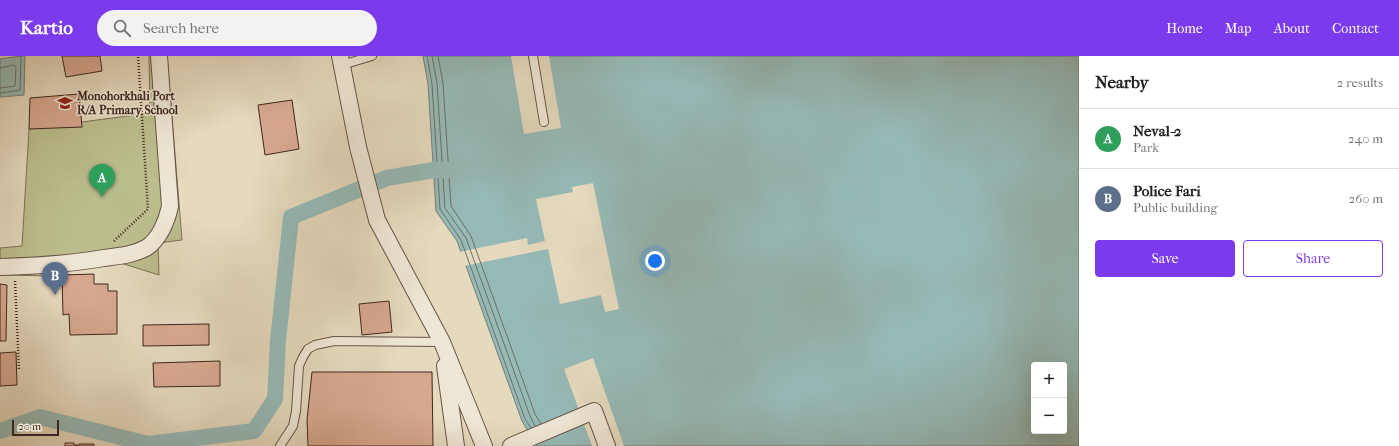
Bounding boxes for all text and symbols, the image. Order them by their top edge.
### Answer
search box [97,10,377,46]
text: Kartio [20,17,73,39]
icon: search [111,17,133,39]
text: Search here [143,19,219,37]
text: Home [1166,20,1203,37]
text: Map [1225,20,1252,37]
text: About [1274,20,1310,37]
text: Contact [1332,20,1379,37]
text: Nearby [1095,72,1149,92]
text: 2 results [1337,75,1383,90]
place label: Monohorkhali Port R/A Primary School [76,89,179,118]
school or university icon: Monohorkhali Port R/A Primary School [56,94,74,112]
text: Neval-2 [1133,122,1181,140]
text: A [1104,131,1112,146]
text: 240 m [1348,131,1383,146]
text: Park [1133,140,1159,155]
pin: A [89,164,115,197]
text: Police Fari [1133,182,1201,200]
text: B [1104,191,1112,206]
text: 260 m [1349,191,1383,206]
text: Public building [1133,200,1218,215]
button: Save [1095,240,1235,277]
button: Share [1243,240,1383,277]
your location [645,251,665,271]
pin: B [42,262,68,295]
map controls [1031,362,1067,434]
button: + [1031,362,1067,398]
button: − [1031,398,1067,434]
scale bar [12,418,59,437]
text: 20 m [18,420,41,433]

